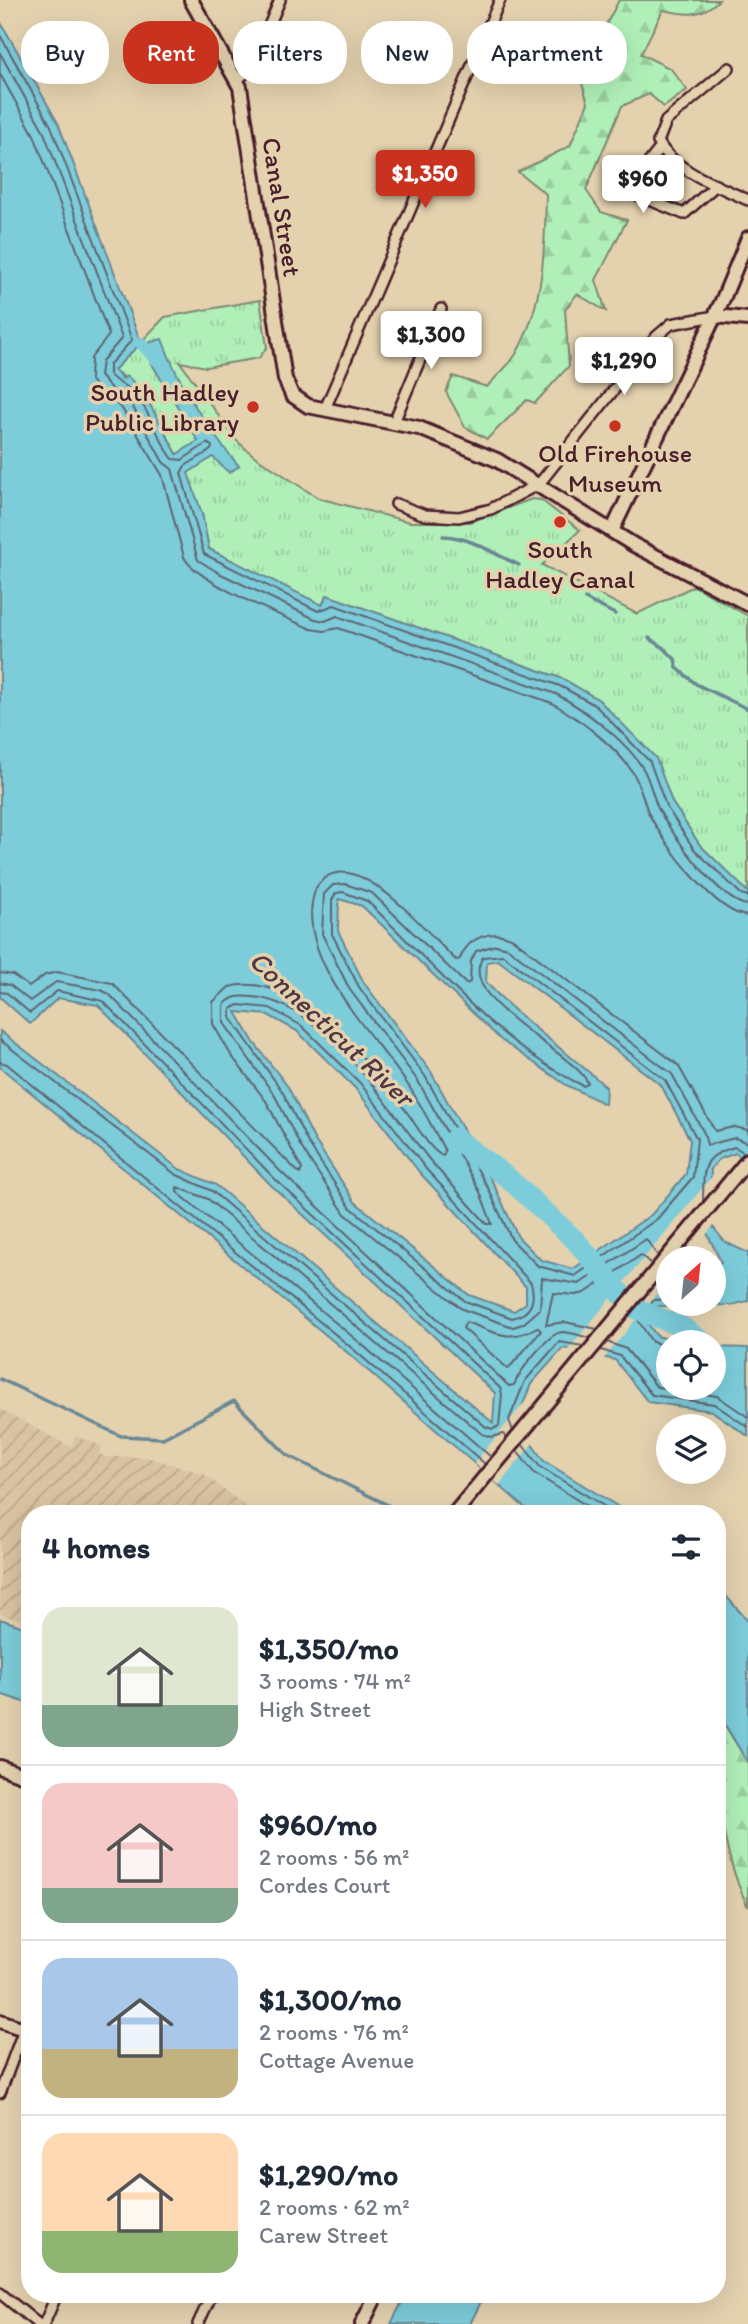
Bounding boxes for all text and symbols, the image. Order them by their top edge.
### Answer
chip: Buy [21,21,109,84]
chip: Rent [123,21,219,84]
chip: Filters [233,21,347,84]
chip: New [361,21,453,84]
chip: Apartment [467,21,627,84]
street label: Canal Street [255,135,309,279]
pin: $1,350 [368,150,482,210]
pin: $960 [602,156,684,215]
text: $1,350 [392,159,458,187]
text: $960 [618,164,668,192]
pin: $1,300 [374,312,488,371]
text: $1,300 [397,320,465,348]
pin: $1,290 [567,338,681,397]
text: $1,290 [591,346,657,374]
place label: South Hadley Public Library [85,376,239,438]
marker: South Hadley Public Library [245,399,261,415]
marker: Old Firehouse Museum [607,418,623,434]
place label: Old Firehouse Museum [538,437,692,499]
marker: South Hadley Canal [552,514,568,530]
place label: South Hadley Canal [485,533,635,595]
water label: Connecticut River [242,943,424,1116]
north arrow [656,1246,726,1316]
map controls [656,1246,726,1484]
button: locate [656,1330,726,1400]
button: layers [656,1414,726,1484]
icon: filters [667,1528,705,1566]
text: 4 homes [42,1529,150,1566]
text: $1,350/mo [259,1630,399,1667]
icon: home [98,1635,182,1719]
text: 3 rooms · 74 m² [259,1667,411,1695]
text: High Street [259,1695,371,1723]
text: $960/mo [259,1806,377,1843]
icon: home [98,1811,182,1895]
text: 2 rooms · 56 m² [259,1843,410,1871]
text: Cordes Court [259,1871,390,1899]
text: $1,300/mo [259,1981,402,2018]
icon: home [98,1986,182,2070]
text: 2 rooms · 76 m² [259,2018,409,2046]
text: Cottage Avenue [259,2046,414,2074]
text: $1,290/mo [259,2156,398,2193]
icon: home [98,2161,182,2245]
text: 2 rooms · 62 m² [259,2193,410,2221]
text: Carew Street [259,2221,388,2249]

